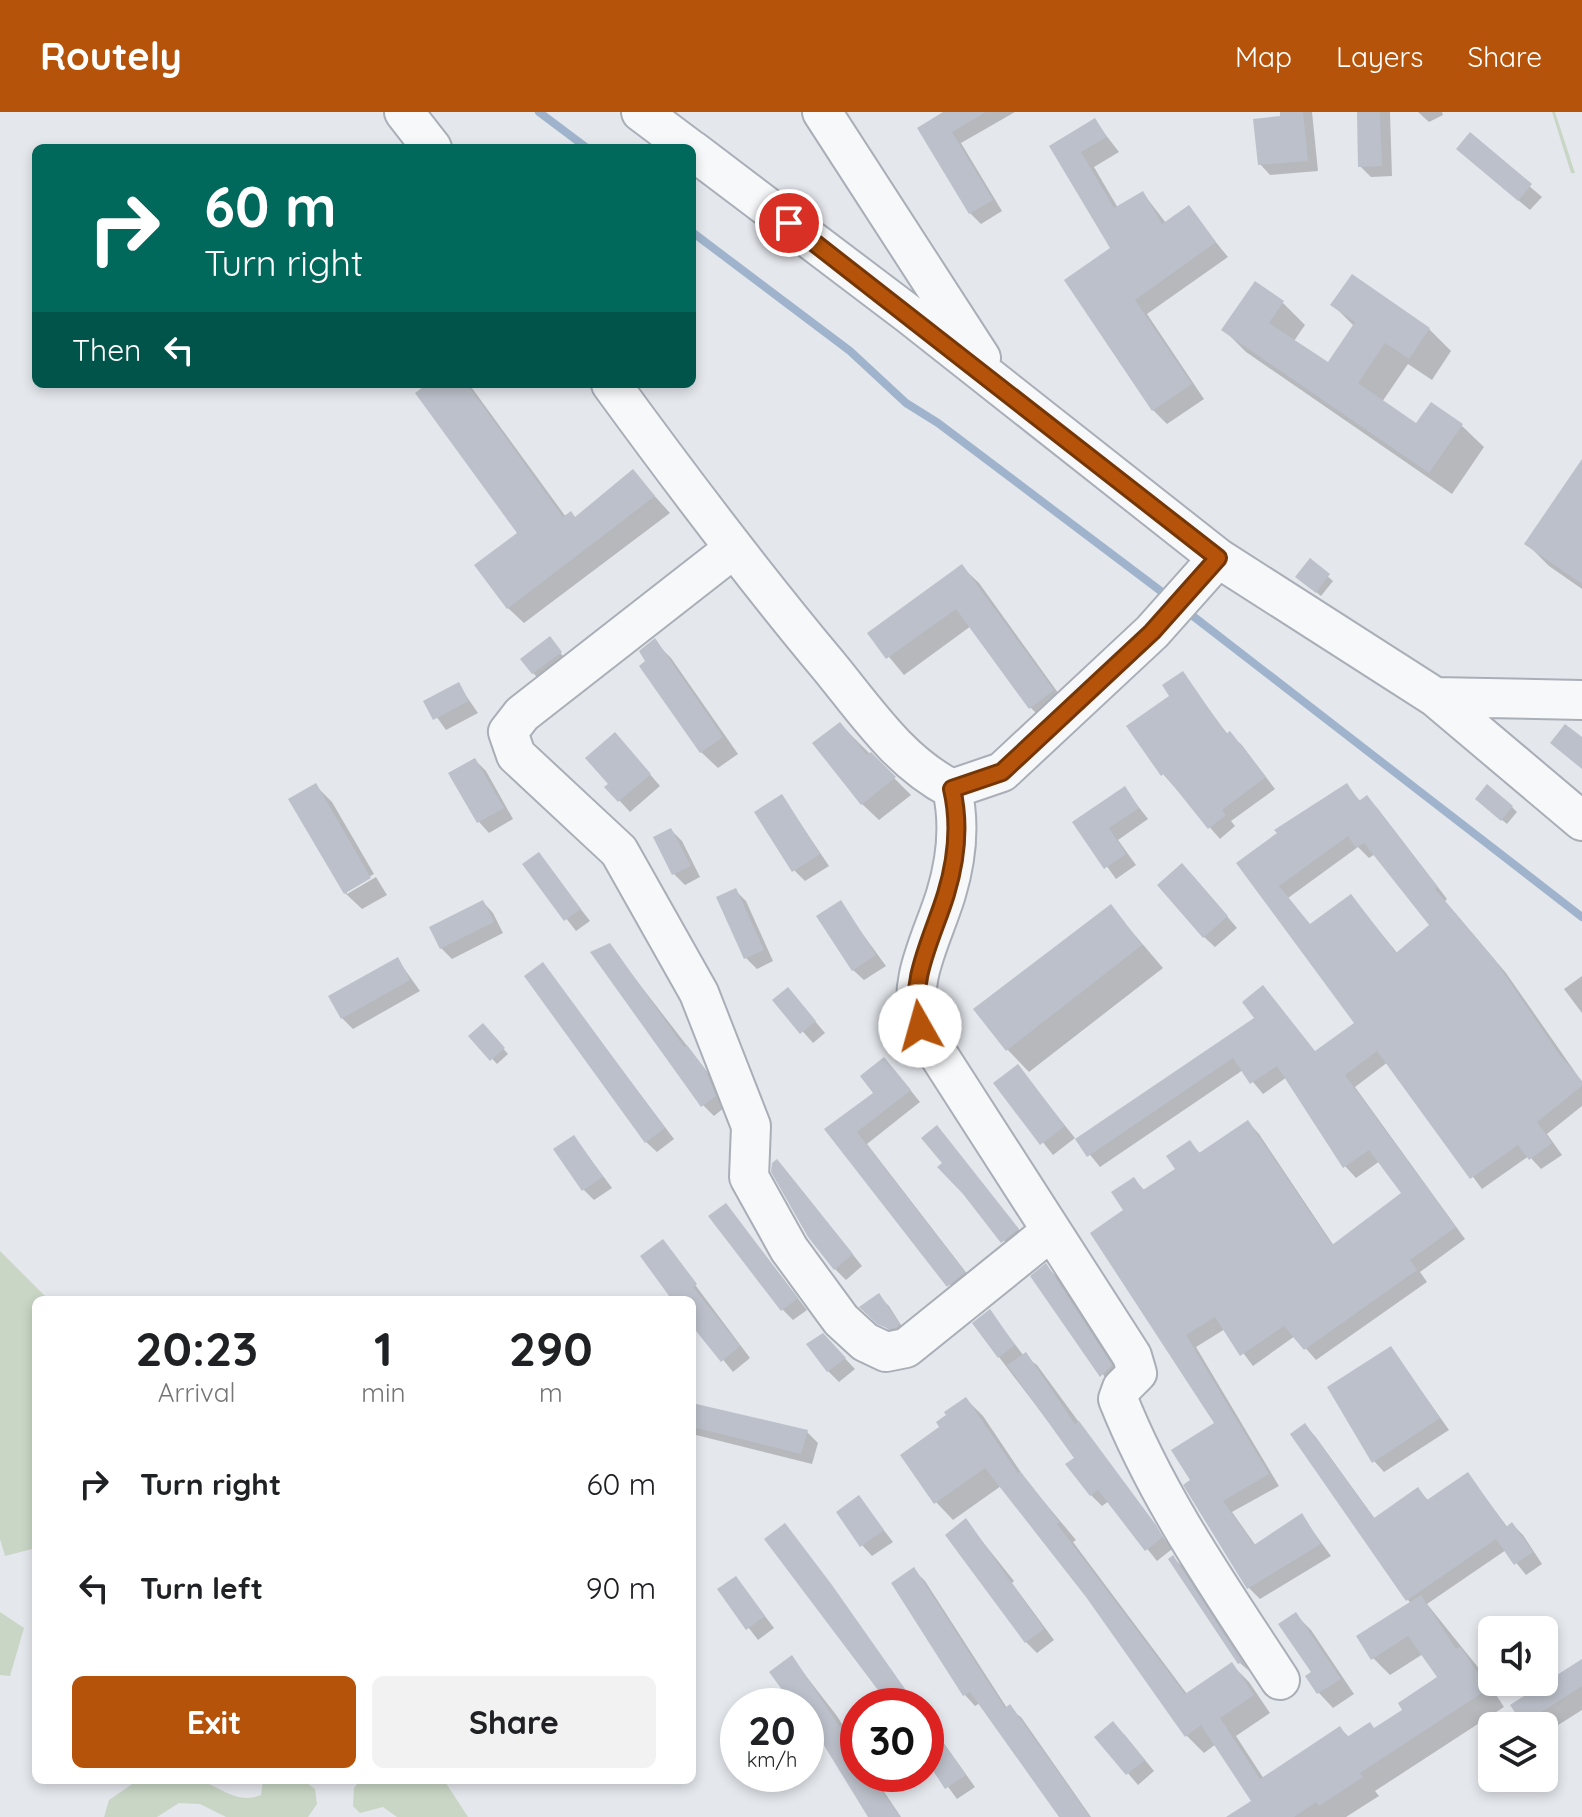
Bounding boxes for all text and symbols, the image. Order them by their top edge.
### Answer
text: Routely [40,32,182,80]
text: Map [1235,39,1292,74]
text: Layers [1336,39,1423,74]
text: Share [1467,39,1542,74]
text: 60 m [204,171,337,241]
icon: right [72,176,176,280]
pin [755,189,823,257]
icon: arrive [767,201,811,245]
text: Turn right [204,240,363,285]
icon: left [157,328,201,372]
text: Then [72,331,141,369]
position arrow [878,984,962,1068]
text: 20:23 [135,1318,258,1378]
text: 1 [374,1318,393,1378]
text: 290 [509,1318,593,1378]
text: Arrival [158,1376,236,1409]
text: min [361,1376,406,1409]
text: m [539,1376,563,1409]
icon: right [72,1462,116,1506]
text: Turn right [140,1465,281,1503]
text: 60 m [586,1465,656,1503]
icon: left [72,1566,116,1610]
text: Turn left [140,1569,263,1607]
text: 90 m [586,1569,656,1607]
map controls [1478,1616,1558,1792]
button: sound [1478,1616,1558,1696]
button: Exit [72,1676,356,1768]
button: Share [372,1676,656,1768]
speed limit sign: 30 [840,1688,944,1792]
text: 20 [748,1705,796,1755]
button: layers [1478,1712,1558,1792]
text: km/h [747,1747,797,1772]

